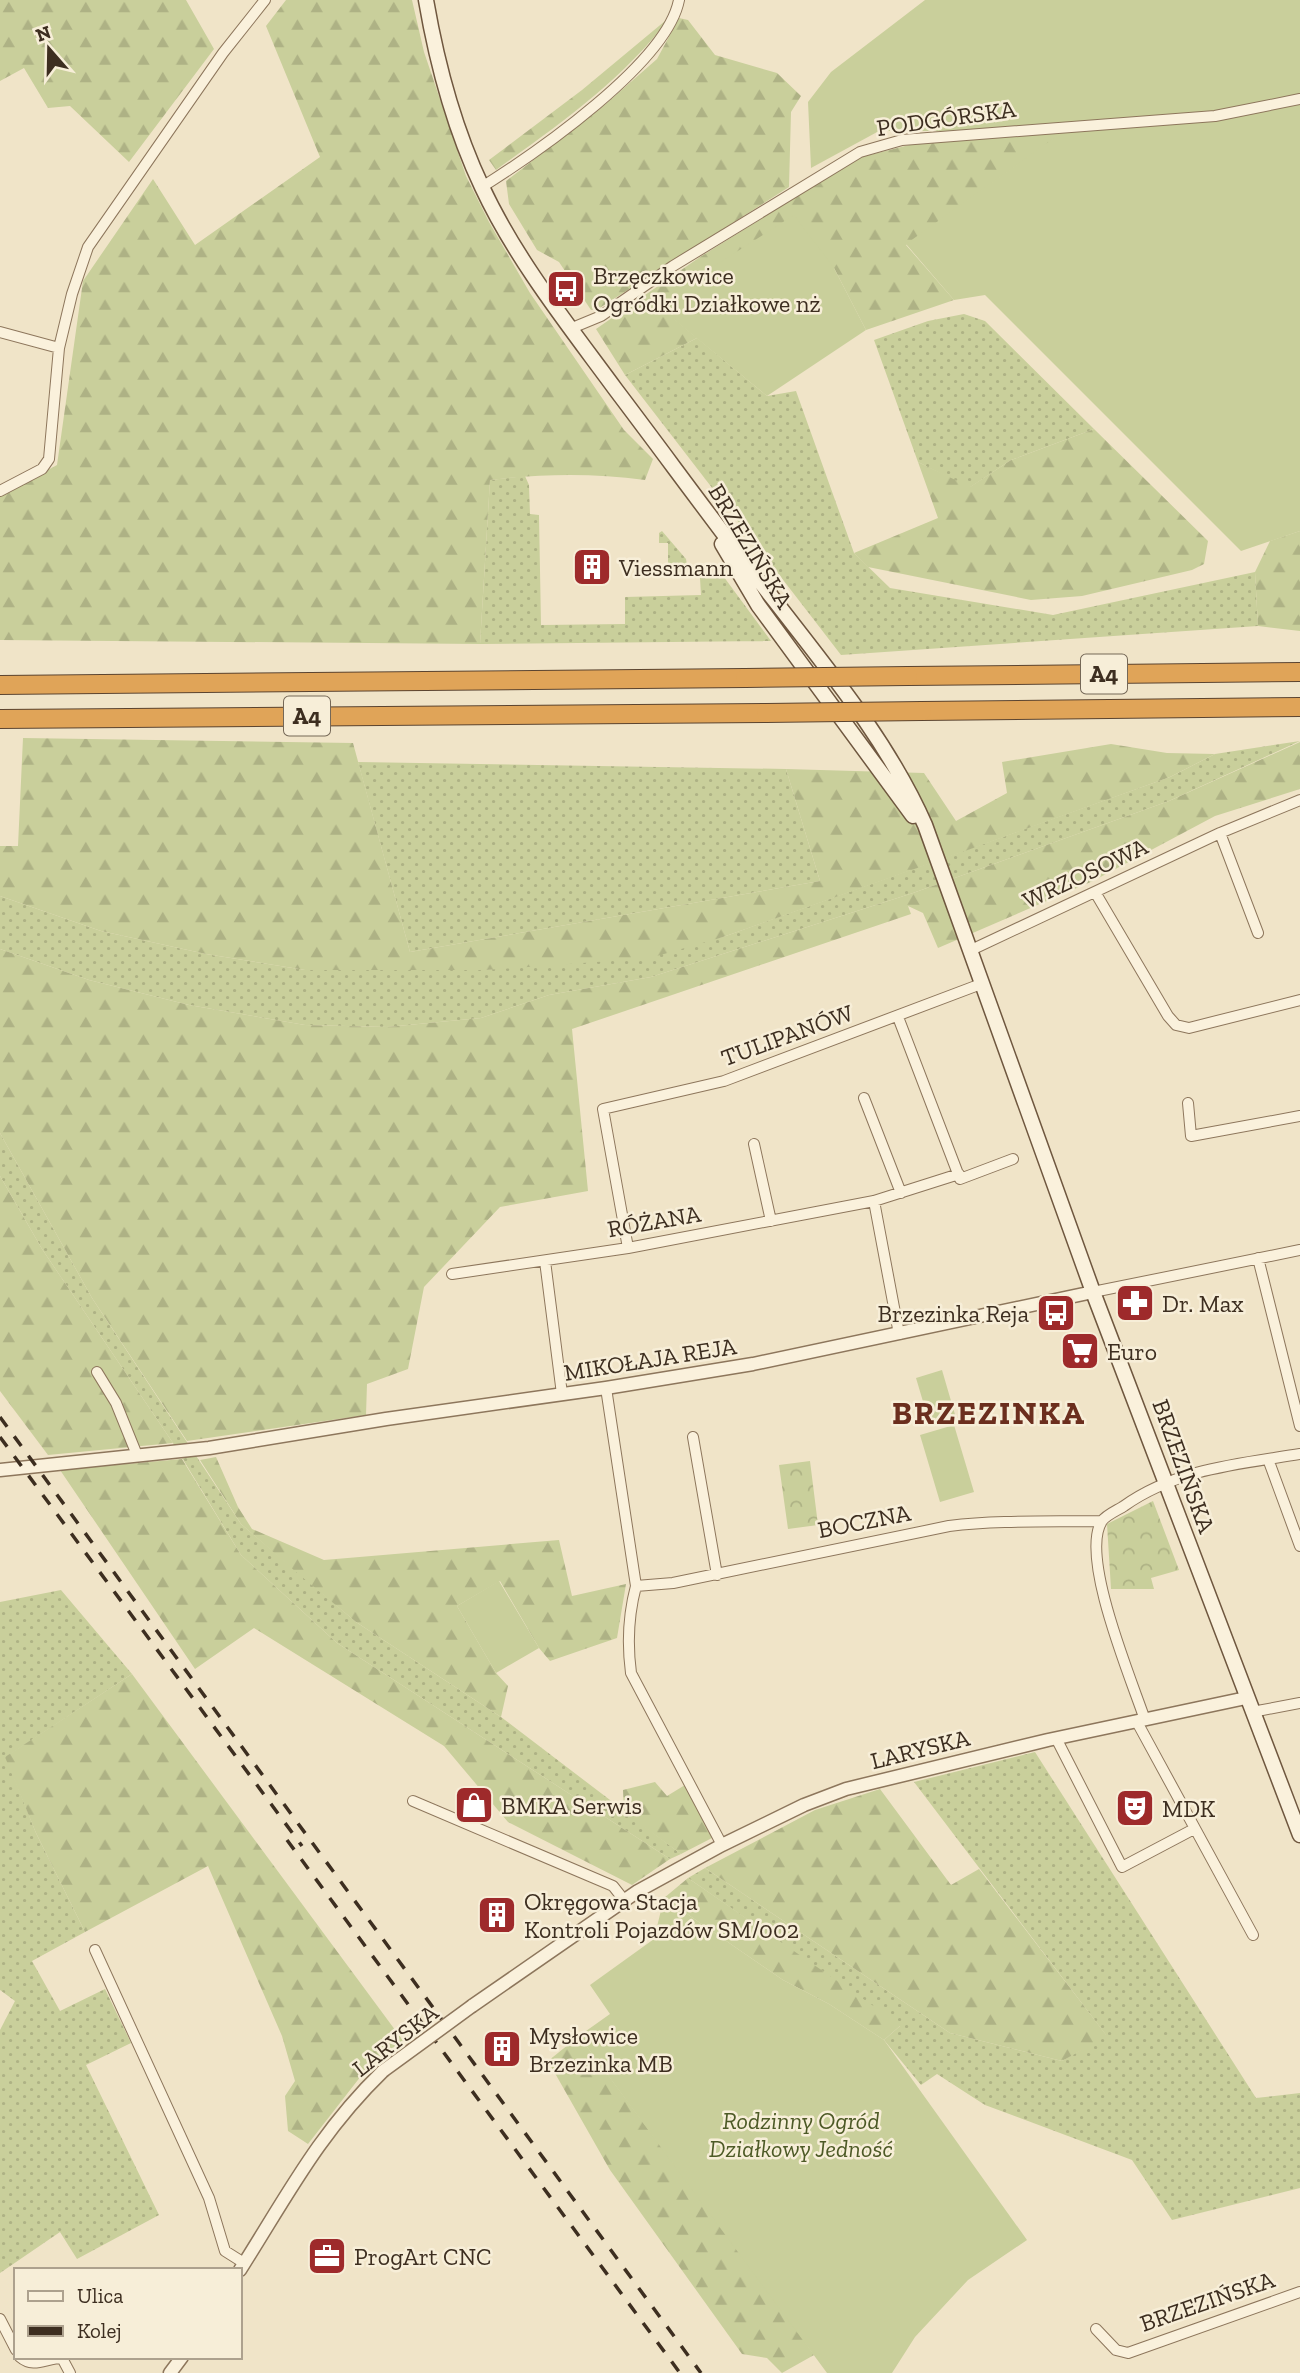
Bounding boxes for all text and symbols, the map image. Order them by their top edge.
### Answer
north arrow [14,14,84,84]
text: N [33,20,54,47]
street label: PODGÓRSKA [875,94,1018,142]
place label: Brzęczkowice Ogródki Działkowe nż [593,261,821,318]
bus stop icon: Brzęczkowice Ogródki Działkowe nż [545,268,587,310]
street label: BRZEZIŃSKA [702,478,800,614]
building icon: Viessmann [571,546,613,588]
place label: Viessmann [618,553,733,582]
road number: A4 [1081,654,1127,694]
road number: A4 [284,696,330,736]
street label: WRZOSOWA [1018,831,1153,915]
street label: TULIPANÓW [717,998,857,1072]
street label: RÓŻANA [605,1198,703,1243]
pharmacy icon: Dr. Max [1114,1282,1156,1324]
place label: Dr. Max [1162,1289,1244,1318]
bus stop icon: Brzezinka Reja [1035,1292,1077,1334]
place label: Brzezinka Reja [877,1299,1029,1328]
supermarket icon: Euro [1059,1330,1101,1372]
street label: MIKOŁAJA REJA [562,1331,739,1387]
place label: Euro [1107,1337,1157,1366]
district label: BRZEZINKA [892,1394,1086,1432]
street label: BRZEZIŃSKA [1146,1395,1222,1537]
street label: BOCZNA [815,1498,913,1544]
street label: LARYSKA [867,1723,973,1775]
shop icon: BMKA Serwis [453,1784,495,1826]
theatre icon: MDK [1114,1787,1156,1829]
place label: BMKA Serwis [501,1791,642,1820]
place label: MDK [1162,1794,1216,1823]
place label: Okręgowa Stacja Kontroli Pojazdów SM/002 [524,1887,799,1944]
building icon: Okręgowa Stacja Kontroli Pojazdów SM/002 [476,1894,518,1936]
street label: LARYSKA [346,1997,444,2083]
place label: Mysłowice Brzezinka MB [529,2021,673,2078]
building icon: Mysłowice Brzezinka MB [481,2028,523,2070]
park label: Rodzinny Ogród Działkowy Jedność [709,2106,893,2163]
office icon: ProgArt CNC [306,2235,348,2277]
place label: ProgArt CNC [354,2242,492,2271]
street label: BRZEZIŃSKA [1136,2264,1278,2338]
legend [14,2268,242,2359]
text: Ulica [77,2283,123,2308]
text: Kolej [77,2318,122,2344]

